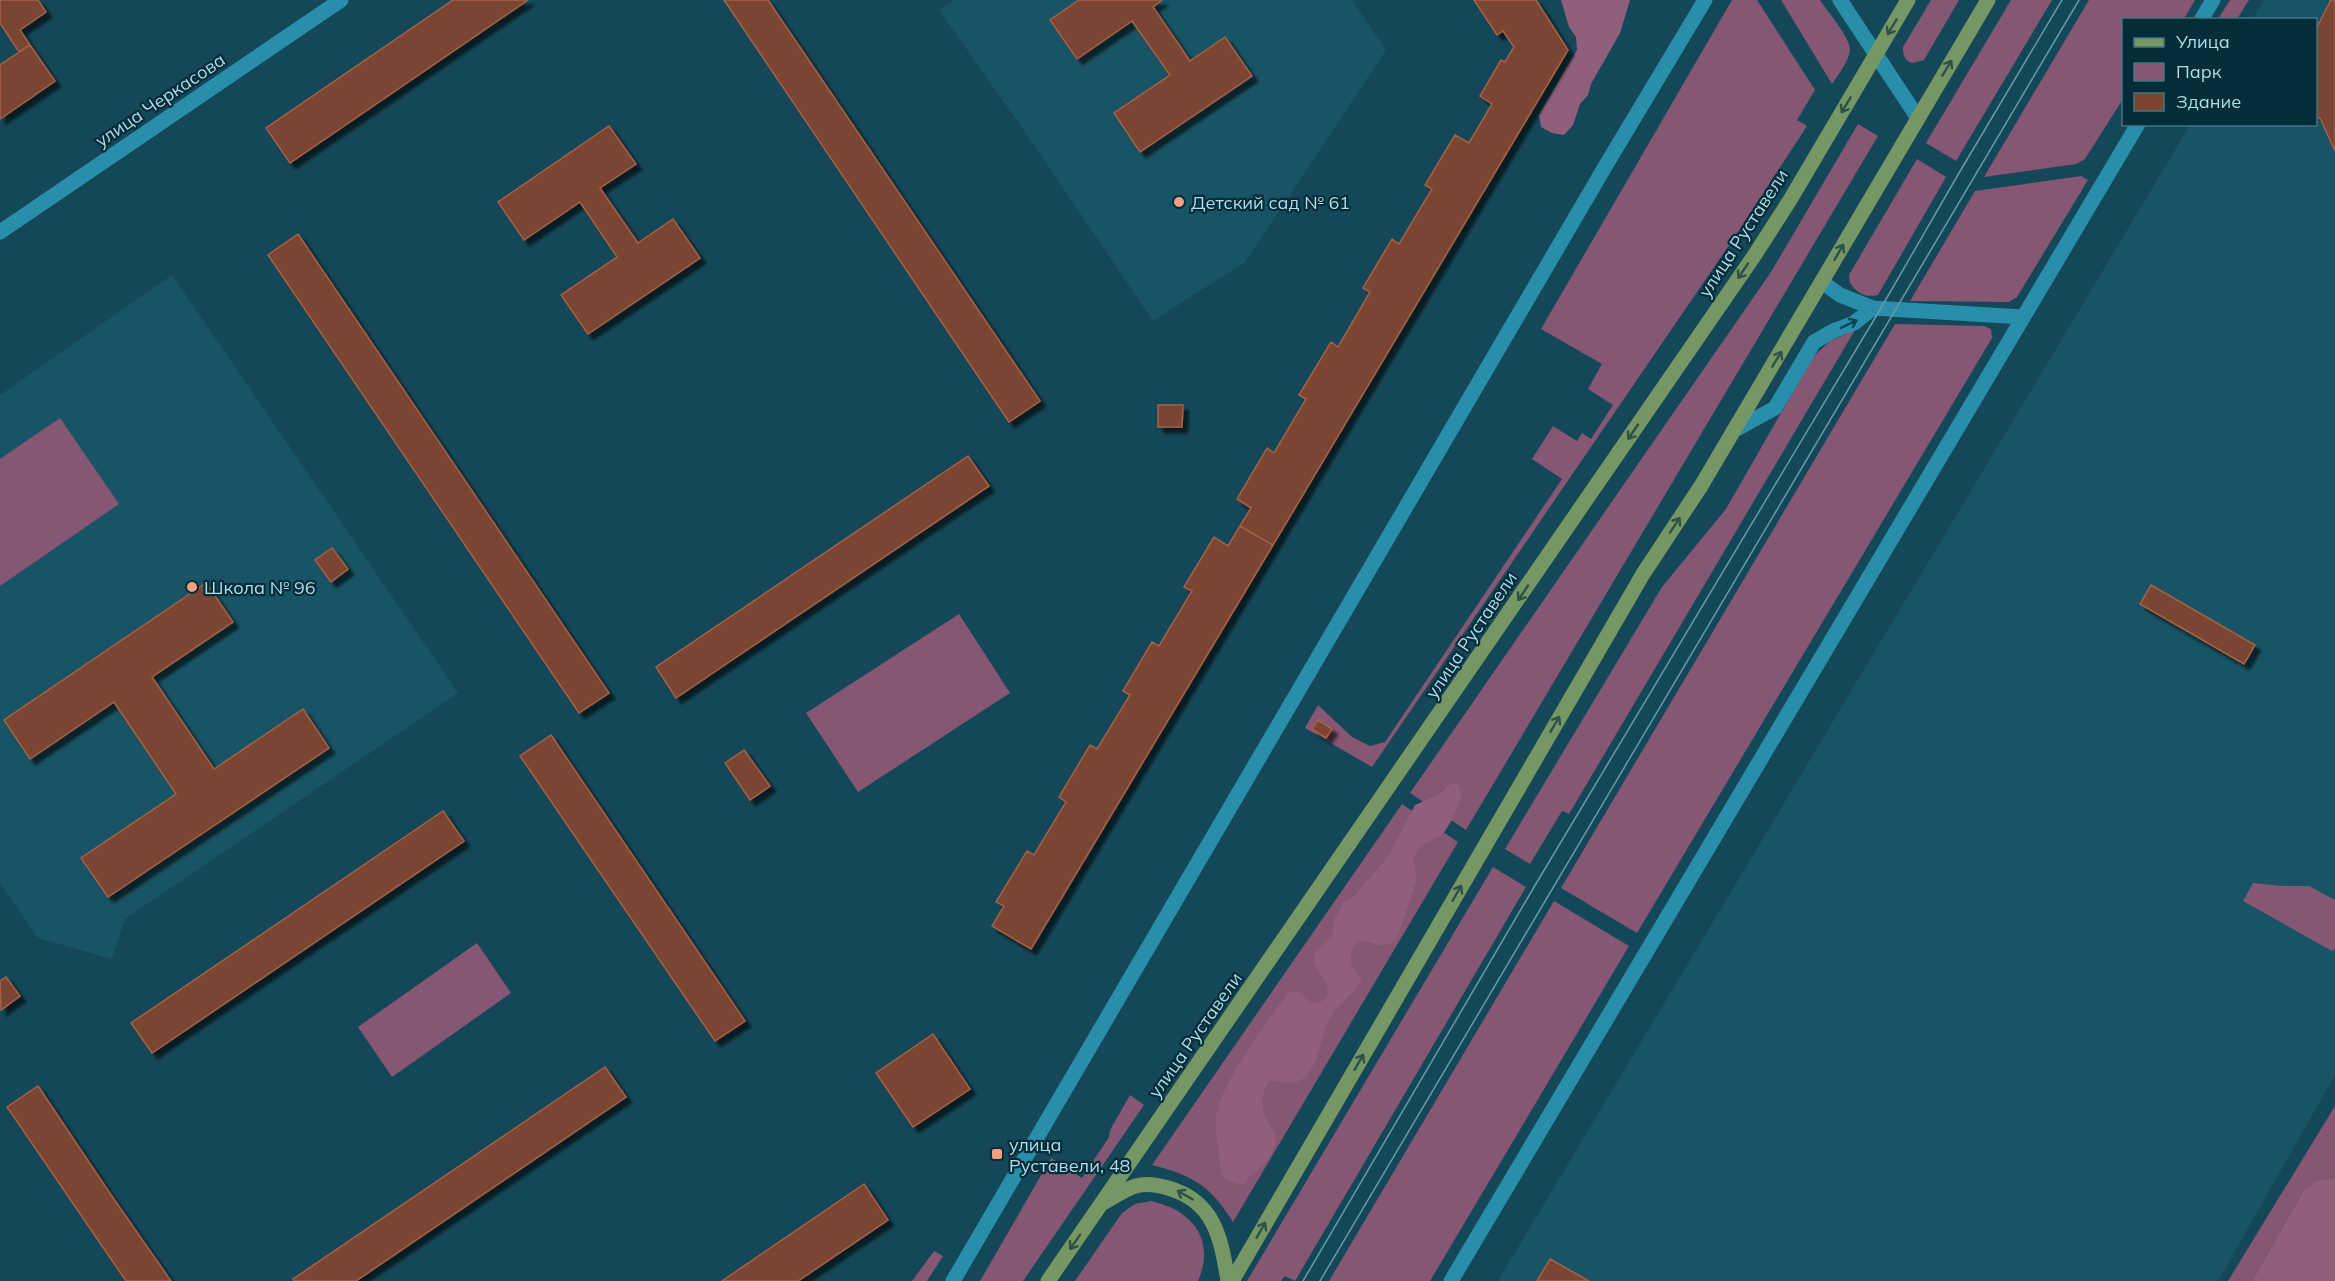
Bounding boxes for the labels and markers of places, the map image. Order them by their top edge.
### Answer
place label: Детский сад № 61 [1191,191,1350,214]
marker: Детский сад № 61 [1172,195,1186,209]
place label: Школа № 96 [204,576,316,599]
marker: Школа № 96 [185,580,199,594]
place label: улица Руставели, 48 [1009,1133,1130,1177]
marker: улица Руставели, 48 [990,1147,1004,1161]

